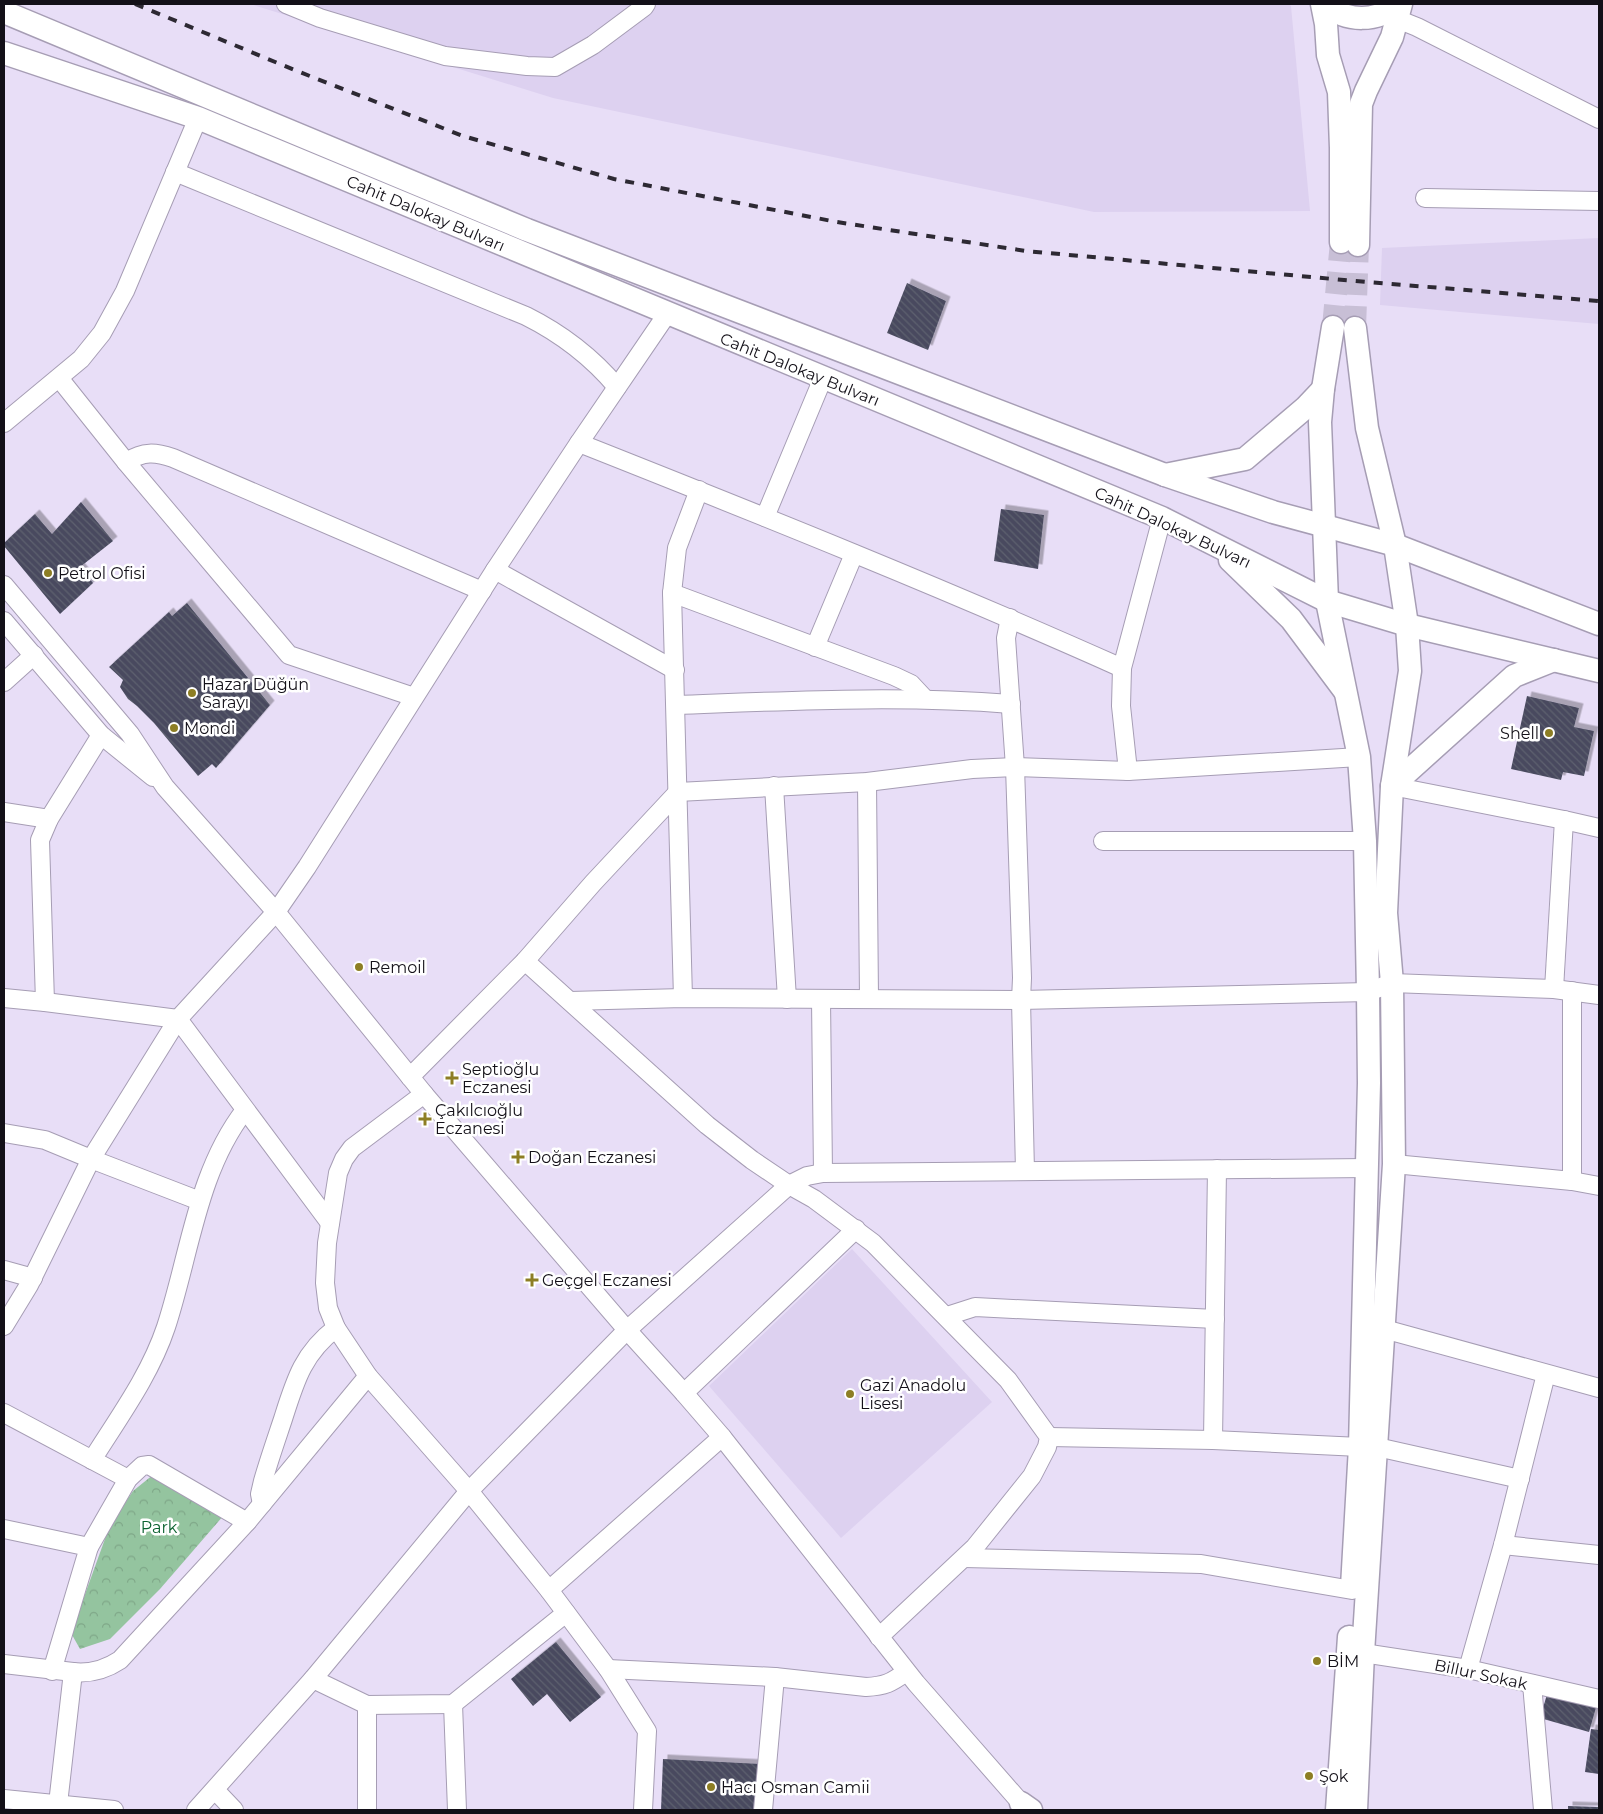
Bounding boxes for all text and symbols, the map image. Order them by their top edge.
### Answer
street label: Cahit Dalokay Bulvarı [344,171,508,255]
street label: Cahit Dalokay Bulvarı [717,329,882,410]
street label: Cahit Dalokay Bulvarı [1092,483,1254,572]
place label: Petrol Ofisi [58,564,146,583]
marker: Petrol Ofisi [42,567,54,579]
place label: Hazar Düğün Sarayı [202,675,309,712]
marker: Hazar Düğün Sarayı [186,687,198,699]
place label: Mondi [184,719,235,738]
marker: Mondi [168,722,180,734]
place label: Shell [1500,724,1539,743]
marker: Shell [1543,727,1555,739]
place label: Remoil [369,958,426,977]
marker: Remoil [353,961,365,973]
place label: Septioğlu Eczanesi [462,1060,539,1097]
marker: Septioğlu Eczanesi [446,1072,458,1084]
place label: Çakılcıoğlu Eczanesi [435,1101,523,1138]
marker: Çakılcıoğlu Eczanesi [419,1113,431,1125]
place label: Doğan Eczanesi [528,1148,656,1167]
marker: Doğan Eczanesi [512,1151,524,1163]
place label: Geçgel Eczanesi [542,1271,672,1290]
marker: Geçgel Eczanesi [526,1274,538,1286]
place label: Gazi Anadolu Lisesi [860,1376,966,1413]
marker: Gazi Anadolu Lisesi [844,1388,856,1400]
park label: Park [141,1518,178,1537]
place label: BİM [1327,1652,1359,1671]
marker: BİM [1311,1655,1323,1667]
street label: Billur Sokak [1433,1655,1530,1694]
place label: Şok [1319,1767,1349,1786]
marker: Şok [1303,1770,1315,1782]
place label: Hacı Osman Camii [721,1778,870,1797]
marker: Hacı Osman Camii [705,1781,717,1793]

